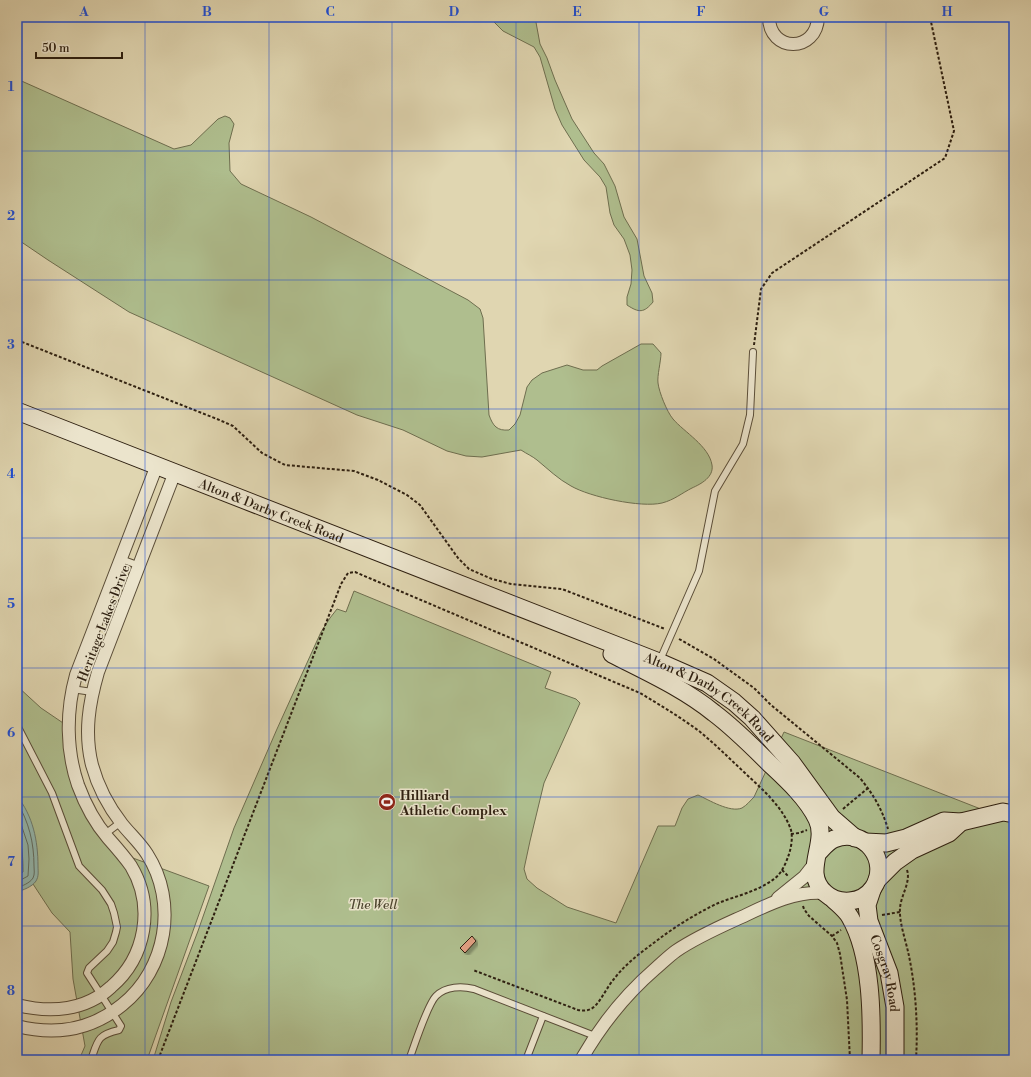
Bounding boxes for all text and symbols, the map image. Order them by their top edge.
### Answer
text: A [78,4,89,20]
text: B [202,4,212,20]
text: C [325,4,335,20]
text: D [449,4,459,20]
text: E [572,4,582,20]
text: F [696,4,706,20]
text: G [819,4,830,20]
text: H [942,4,953,20]
scale bar [36,34,122,60]
text: 50 m [42,41,70,56]
text: 1 [8,79,15,95]
text: 2 [7,208,15,224]
text: 3 [7,337,15,353]
text: 4 [7,466,16,482]
street label: Alton & Darby Creek Road [195,476,346,547]
street label: Heritage Lakes Drive [74,562,134,684]
text: 5 [7,596,15,612]
street label: Alton & Darby Creek Road [641,650,777,746]
text: 6 [7,725,15,741]
place label: Hilliard Athletic Complex [399,788,507,819]
sports icon: Hilliard Athletic Complex [377,792,397,812]
text: 7 [7,854,15,870]
park label: The Well [348,897,398,913]
street label: Cosgray Road [866,932,902,1013]
text: 8 [7,983,15,999]

